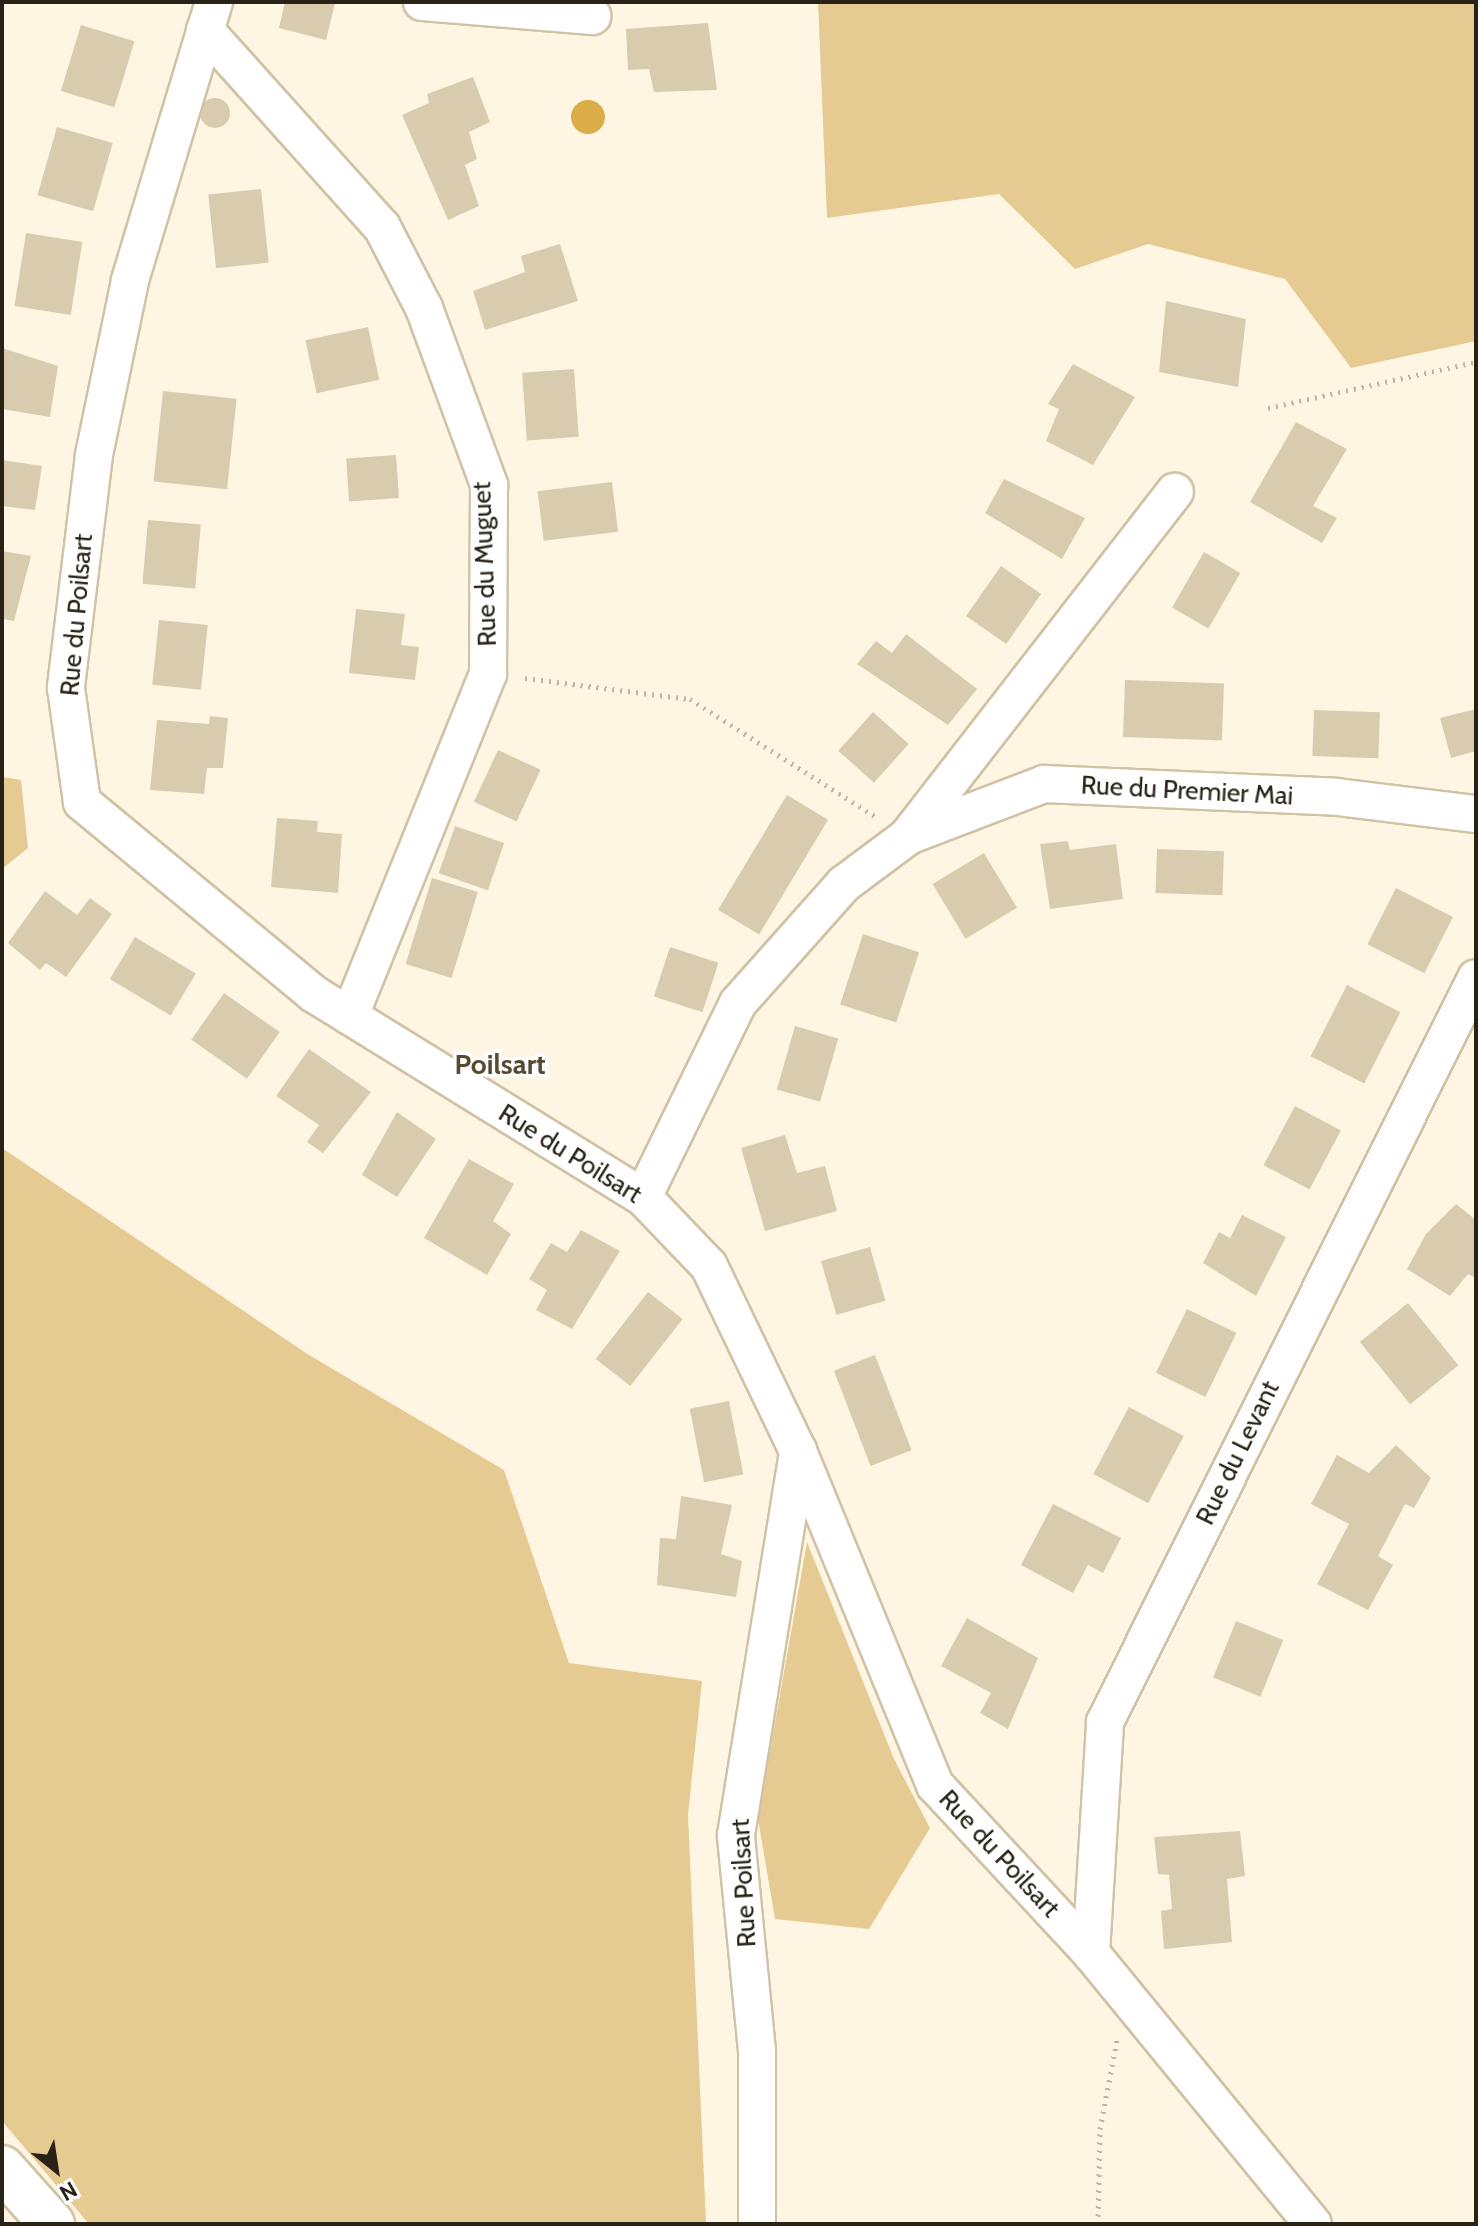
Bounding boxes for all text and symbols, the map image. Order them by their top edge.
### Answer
street label: Rue du Muguet [467,481,503,647]
street label: Rue du Poilsart [54,533,100,697]
street label: Rue du Premier Mai [1080,770,1294,812]
district label: Poilsart [454,1047,546,1081]
street label: Rue du Poilsart [493,1098,647,1210]
street label: Rue du Levant [1190,1376,1286,1530]
street label: Rue du Poilsart [932,1784,1066,1924]
street label: Rue Poilsart [725,1818,763,1948]
north arrow [16,2130,96,2210]
text: N [55,2176,82,2207]

